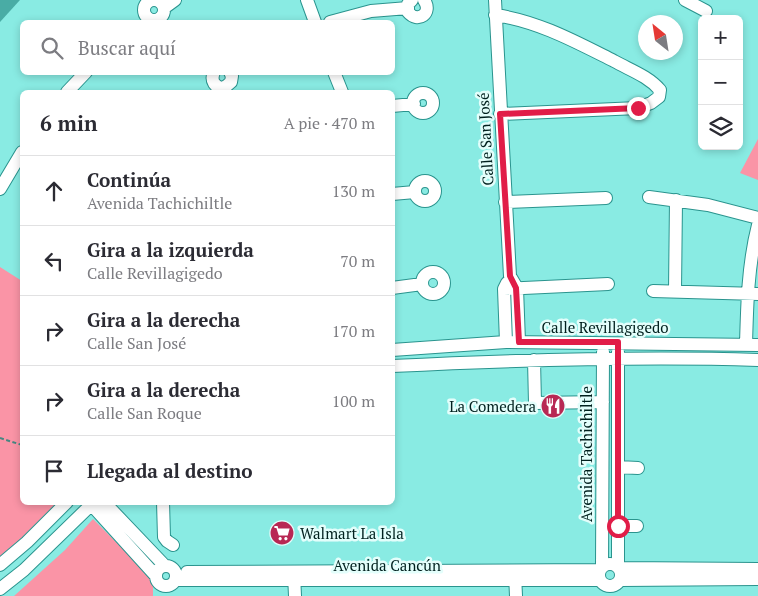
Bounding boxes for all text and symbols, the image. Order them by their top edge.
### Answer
north arrow [638,15,683,60]
map controls [698,15,743,150]
button: + [698,15,743,60]
search box [20,20,395,75]
icon: search [38,34,66,62]
text: Buscar aquí [78,35,176,60]
button: − [698,60,743,105]
street label: Calle San José [473,92,497,186]
route end [627,97,650,120]
button: layers [698,105,743,150]
text: 6 min [40,109,97,137]
text: A pie · 470 m [284,112,375,134]
text: Continúa [87,167,171,192]
icon: ahead [40,177,68,205]
text: 130 m [332,180,375,202]
text: Avenida Tachichiltle [87,192,232,214]
text: Gira a la izquierda [87,237,254,262]
icon: left [40,247,68,275]
text: 70 m [340,250,375,272]
text: Calle Revillagigedo [87,262,223,284]
text: Gira a la derecha [87,307,240,332]
icon: right [40,317,68,345]
street label: Calle Revillagigedo [541,317,669,337]
text: 170 m [332,320,375,342]
text: Calle San José [87,332,186,354]
text: Gira a la derecha [87,377,240,402]
street label: Avenida Tachichiltle [576,386,596,522]
icon: right [40,387,68,415]
text: 100 m [332,390,375,412]
restaurant icon: La Comedera [540,393,566,419]
place label: La Comedera [449,396,536,416]
text: Calle San Roque [87,402,202,424]
icon: arrive [40,457,68,485]
text: Llegada al destino [87,458,253,483]
route start [607,515,630,538]
supermarket icon: Walmart La Isla [269,520,295,546]
place label: Walmart La Isla [300,523,404,543]
street label: Avenida Cancún [333,555,441,575]

